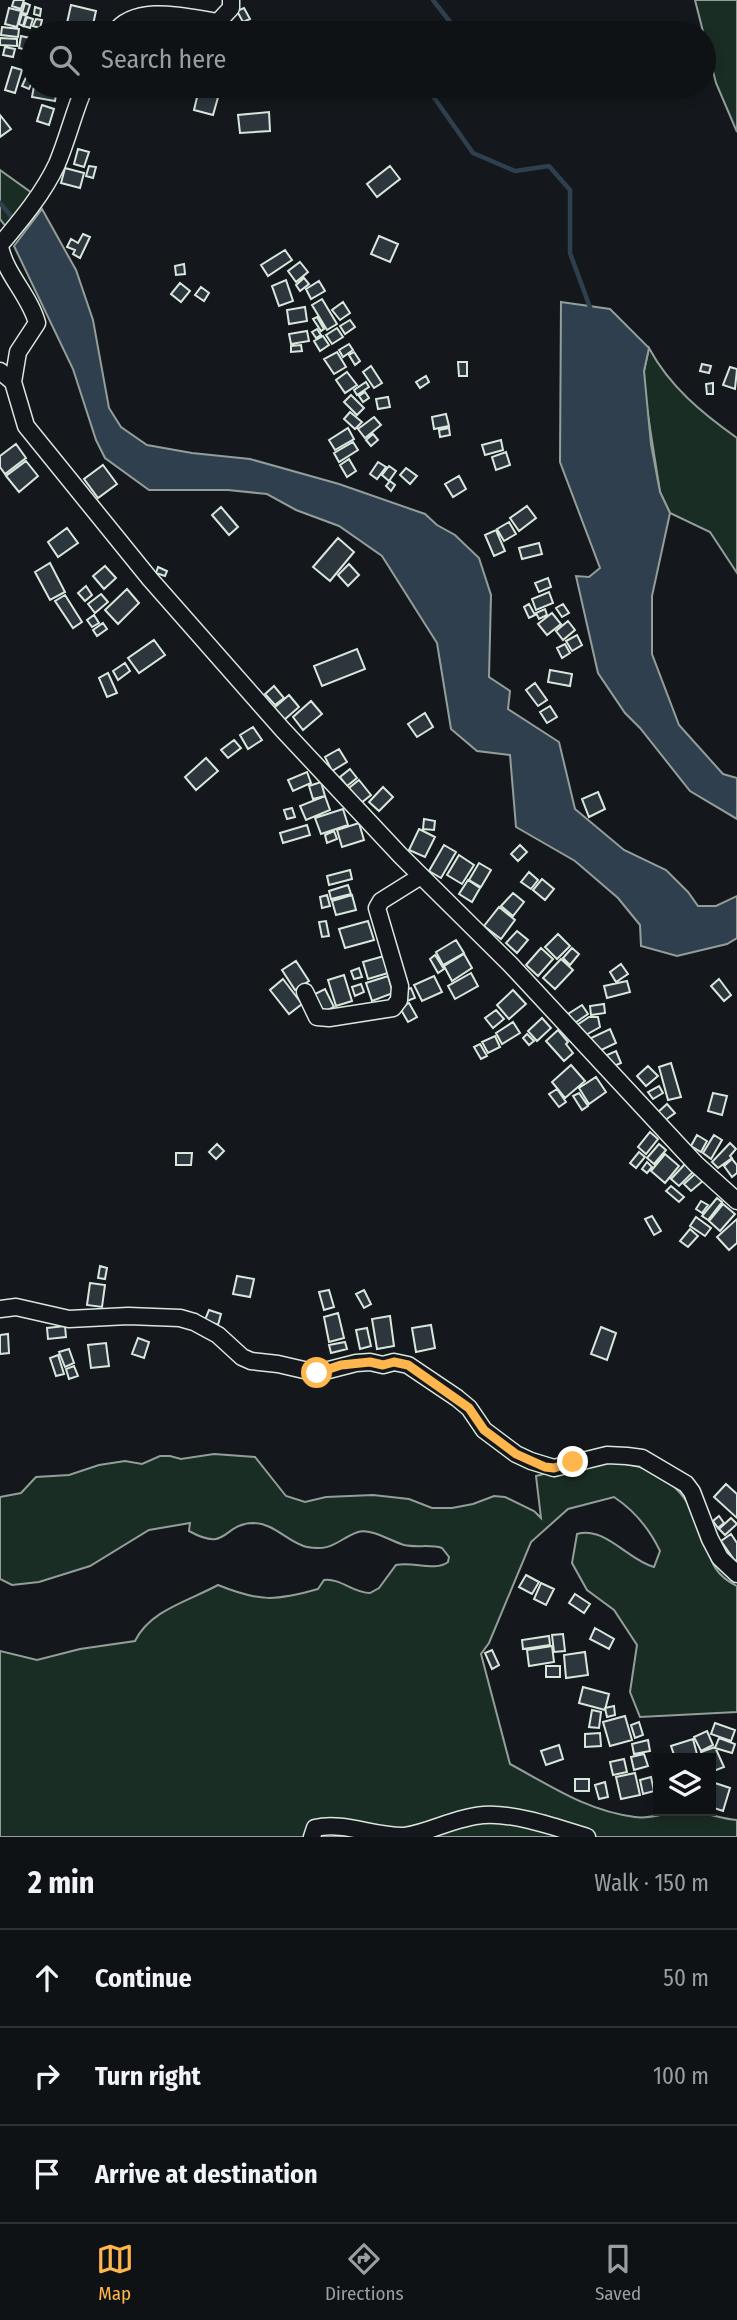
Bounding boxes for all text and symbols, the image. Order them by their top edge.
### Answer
search box [21,21,716,98]
icon: search [45,41,83,79]
text: Search here [101,44,226,75]
route start [301,1357,332,1388]
route end [557,1446,588,1477]
map controls [653,1753,716,1816]
button: layers [653,1753,716,1816]
text: 2 min [28,1865,95,1901]
text: Walk · 150 m [594,1869,709,1897]
icon: ahead [28,1959,66,1997]
text: Continue [95,1963,192,1994]
text: 50 m [663,1964,709,1992]
icon: right [28,2057,66,2095]
text: Turn right [95,2061,201,2092]
text: 100 m [653,2062,709,2090]
icon: arrive [28,2155,66,2193]
text: Arrive at destination [95,2159,318,2190]
tab: Map [96,2240,134,2305]
tab: Directions [325,2240,404,2305]
tab: Saved [595,2240,641,2305]

